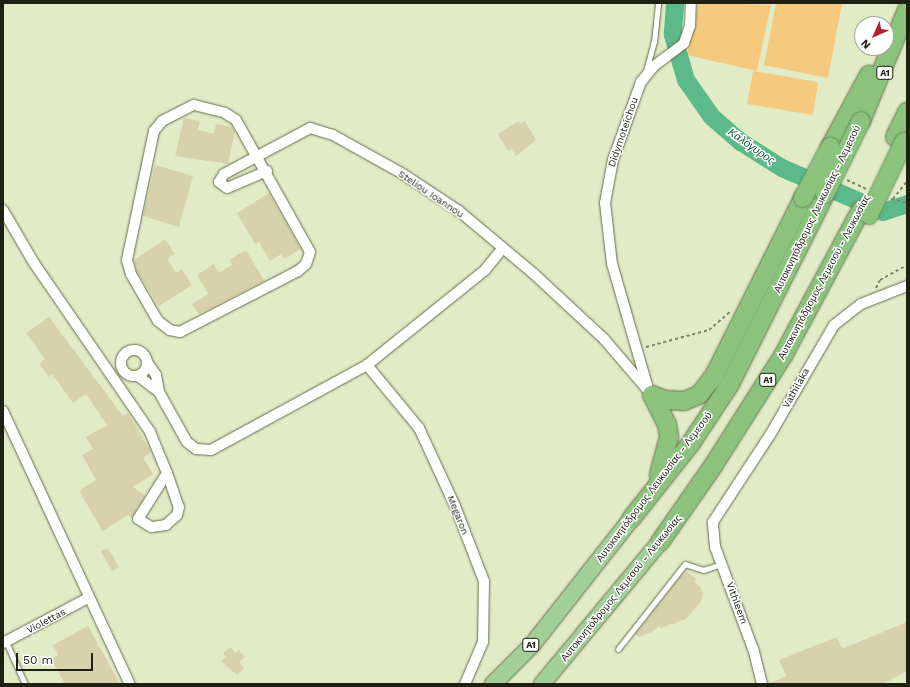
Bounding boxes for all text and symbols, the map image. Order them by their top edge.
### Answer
north arrow [854,16,894,56]
text: N [858,37,873,52]
road number: A1 [876,66,894,80]
street label: Didymoteichou [605,95,641,169]
street label: Αυτοκινητόδρομος Λευκωσίας - Λεμεσού [771,123,863,295]
water label: Καλόγυρος [725,126,777,168]
street label: Steliou Ioannou [396,168,466,220]
street label: Αυτοκινητόδρομος Λεμεσού - Λευκωσίας [775,193,873,361]
street label: Vathilaka [780,366,812,410]
road number: A1 [759,373,777,387]
street label: Αυτοκινητόδρομος Λευκωσίας - Λεμεσού [594,410,714,564]
street label: Megaron [445,494,471,536]
street label: Αυτοκινητόδρομος Λεμεσού - Λευκωσίας [558,512,684,664]
street label: Vithleem [724,580,750,626]
street label: Violettas [24,606,68,636]
road number: A1 [522,638,540,652]
scale bar [18,645,95,671]
text: 50 m [23,653,53,667]

